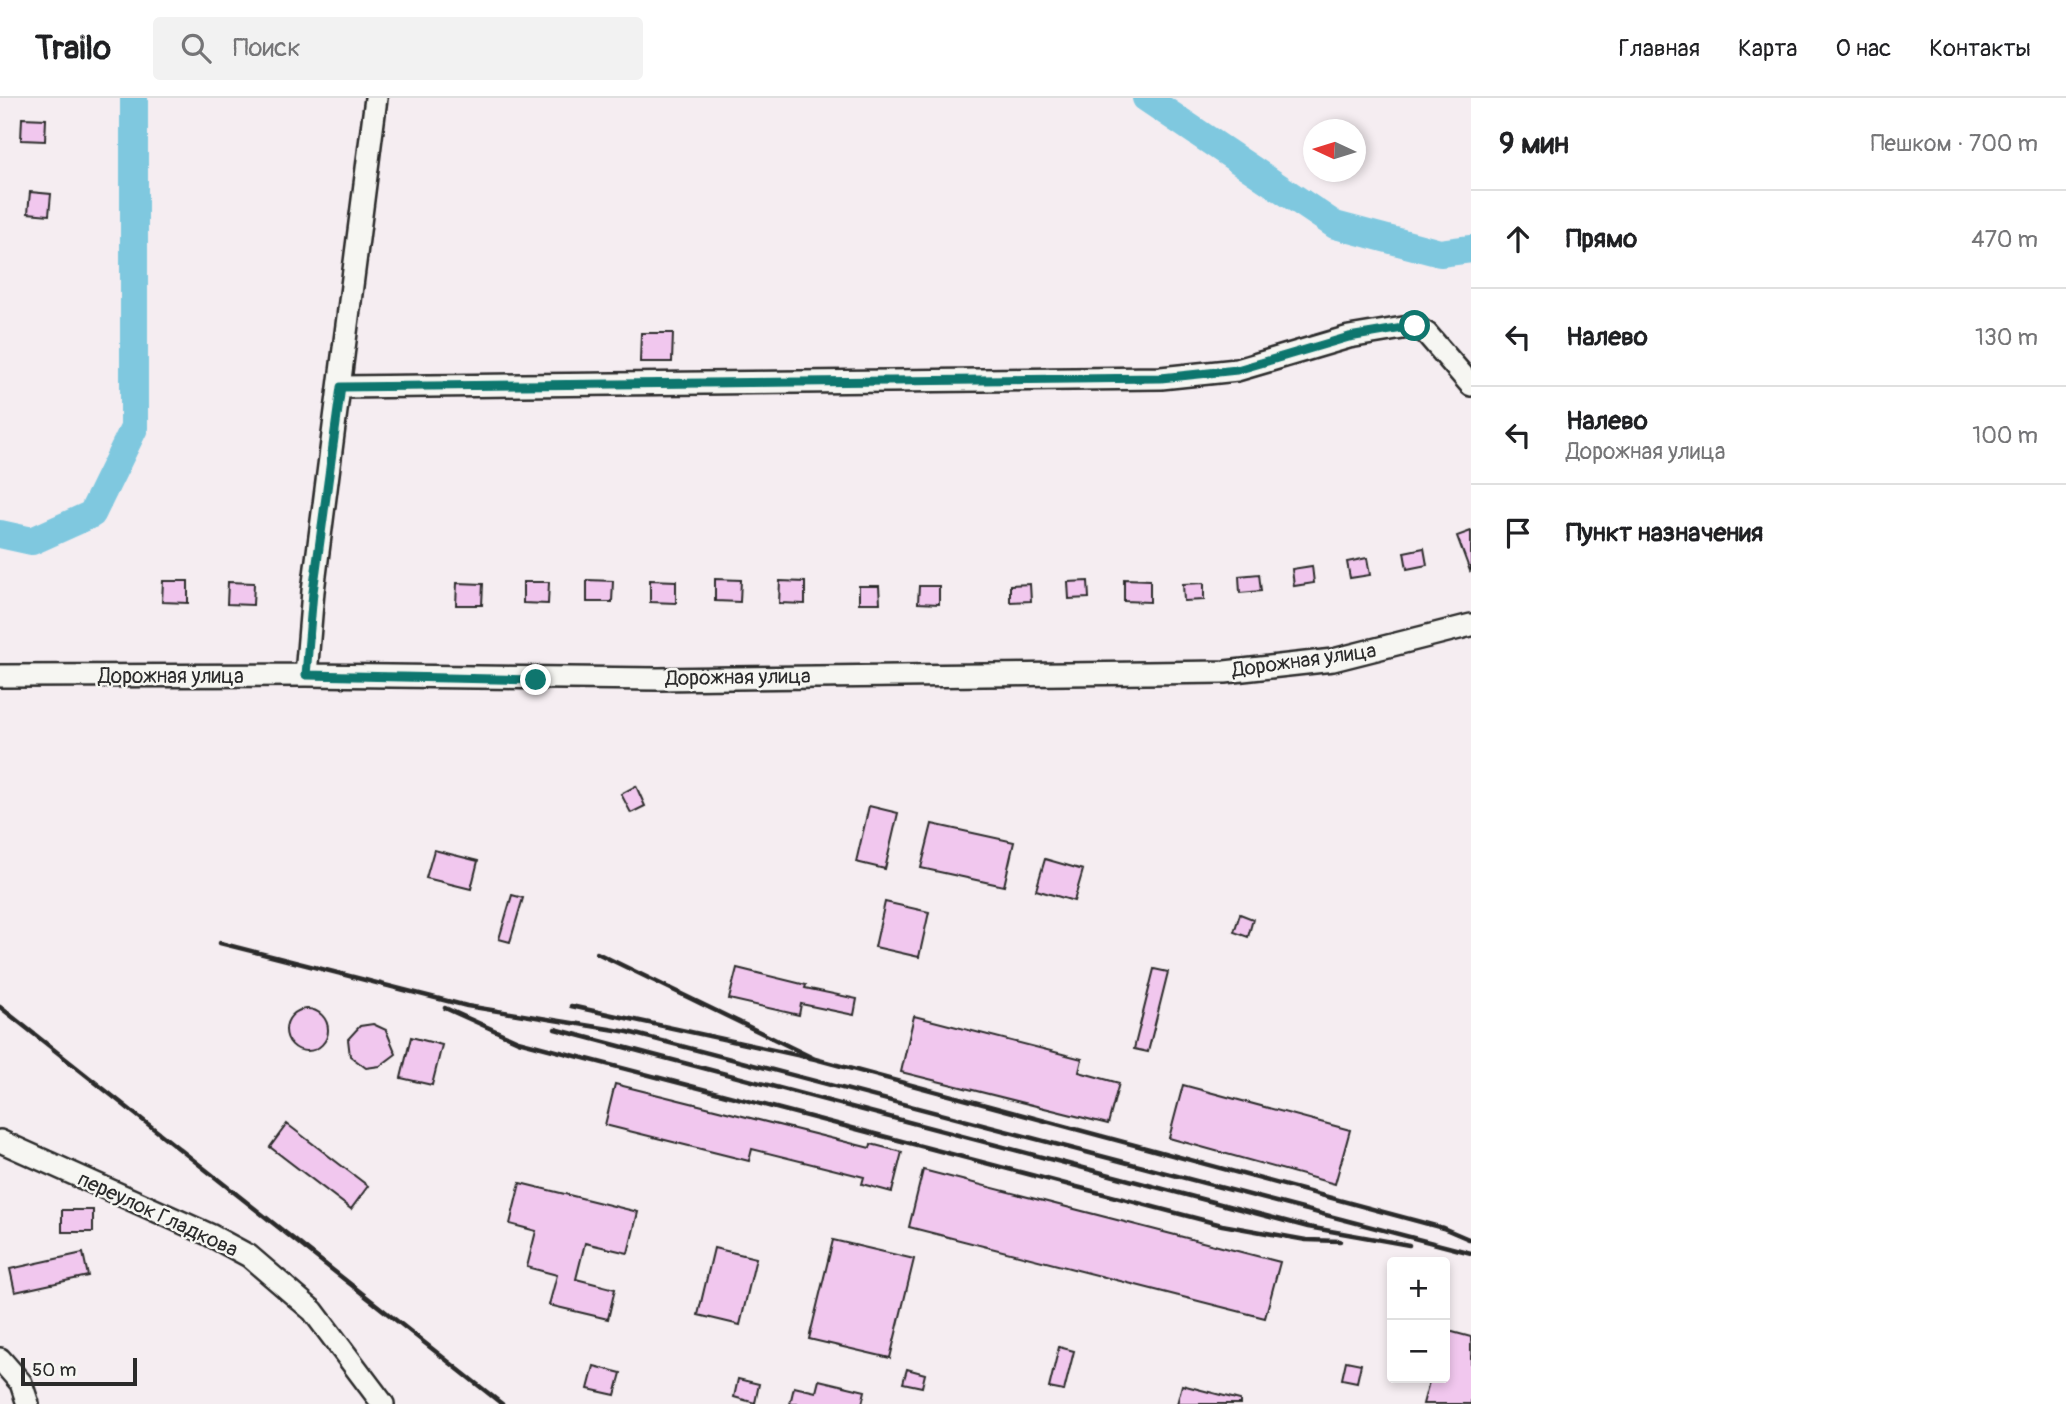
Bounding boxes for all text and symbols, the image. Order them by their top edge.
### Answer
search box [153,17,643,80]
text: Trailo [35,28,111,69]
icon: search [177,29,215,67]
text: Поиск [233,32,301,64]
text: Главная [1619,34,1700,63]
text: Карта [1738,34,1798,63]
text: О нас [1836,34,1891,63]
text: Контакты [1929,34,2031,63]
north arrow [1303,119,1366,182]
text: 9 мин [1499,125,1569,162]
text: Пешком · 700 m [1871,129,2038,158]
icon: ahead [1499,220,1537,258]
text: Прямо [1566,223,1637,255]
text: 470 m [1971,225,2038,254]
route start [1399,310,1430,341]
icon: left [1499,318,1537,356]
text: Налево [1566,321,1648,353]
text: 130 m [1975,323,2038,352]
text: Налево [1566,405,1648,437]
icon: left [1499,416,1537,454]
text: 100 m [1972,421,2038,450]
text: Дорожная улица [1566,437,1725,466]
icon: arrive [1499,514,1537,552]
text: Пункт назначения [1566,517,1763,549]
street label: Дорожная улица [1229,637,1378,684]
street label: Дорожная улица [97,663,244,690]
street label: Дорожная улица [664,663,811,692]
route end [520,664,551,695]
street label: переулок Гладкова [73,1166,242,1263]
map controls [1387,1257,1450,1383]
button: + [1387,1257,1450,1320]
button: − [1387,1320,1450,1383]
scale bar [21,1355,136,1387]
text: 50 m [32,1358,76,1382]

